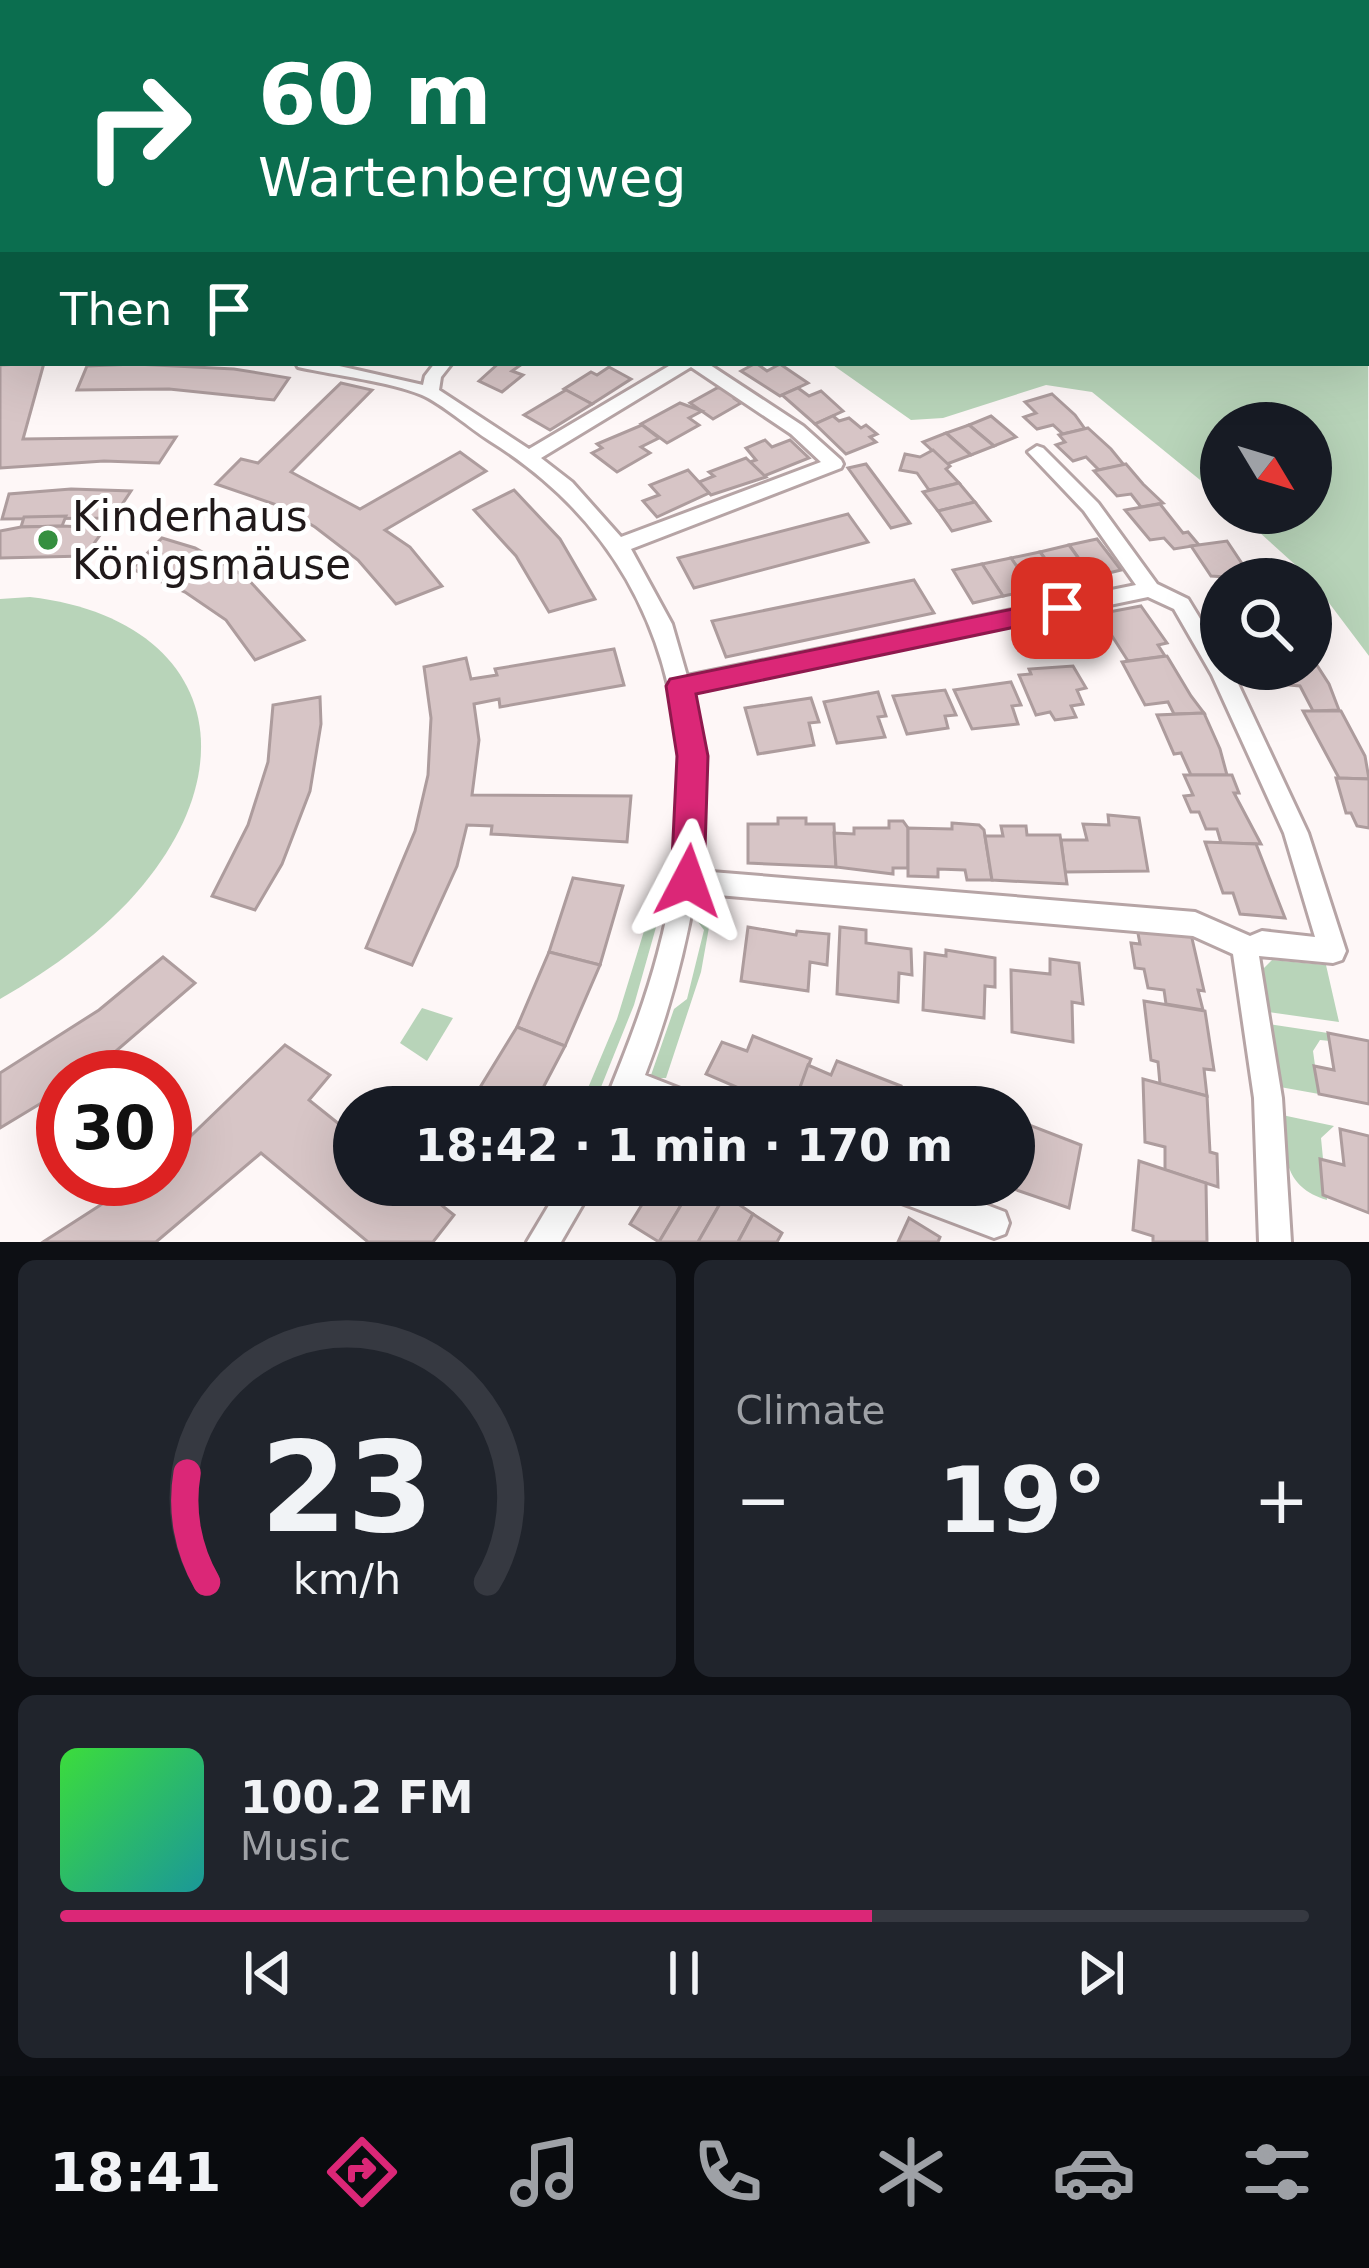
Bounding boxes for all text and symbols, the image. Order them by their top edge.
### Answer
text: 60 m [258,46,492,144]
icon: right [60,48,216,204]
text: Wartenbergweg [258,146,687,209]
icon: arrive [196,276,262,342]
text: Then [60,283,172,336]
north arrow [1200,402,1332,534]
map controls [1200,402,1332,690]
place label: Kinderhaus Königsmäuse [72,492,351,589]
marker: Kinderhaus Königsmäuse [35,527,61,553]
pin [1011,557,1113,659]
button: search [1200,558,1332,690]
icon: arrive [1029,575,1095,641]
position arrow [625,818,751,944]
speed limit sign: 30 [36,1050,192,1206]
text: 18:42 · 1 min · 170 m [415,1119,953,1172]
text: Climate [736,1388,886,1433]
text: 23 [260,1415,434,1560]
text: 19° [937,1448,1107,1553]
text: − [736,1462,791,1539]
text: + [1254,1462,1309,1539]
text: km/h [293,1553,401,1603]
text: 100.2 FM [240,1771,474,1824]
text: Music [240,1824,351,1869]
icon: previous [235,1940,301,2006]
icon: pause [651,1940,717,2006]
icon: next [1068,1940,1134,2006]
icon: directions [320,2130,404,2214]
icon: music [503,2130,587,2214]
icon: phone [686,2130,770,2214]
icon: climate [869,2130,953,2214]
icon: car [1052,2130,1136,2214]
icon: filters [1235,2130,1319,2214]
text: 18:41 [50,2141,221,2204]

